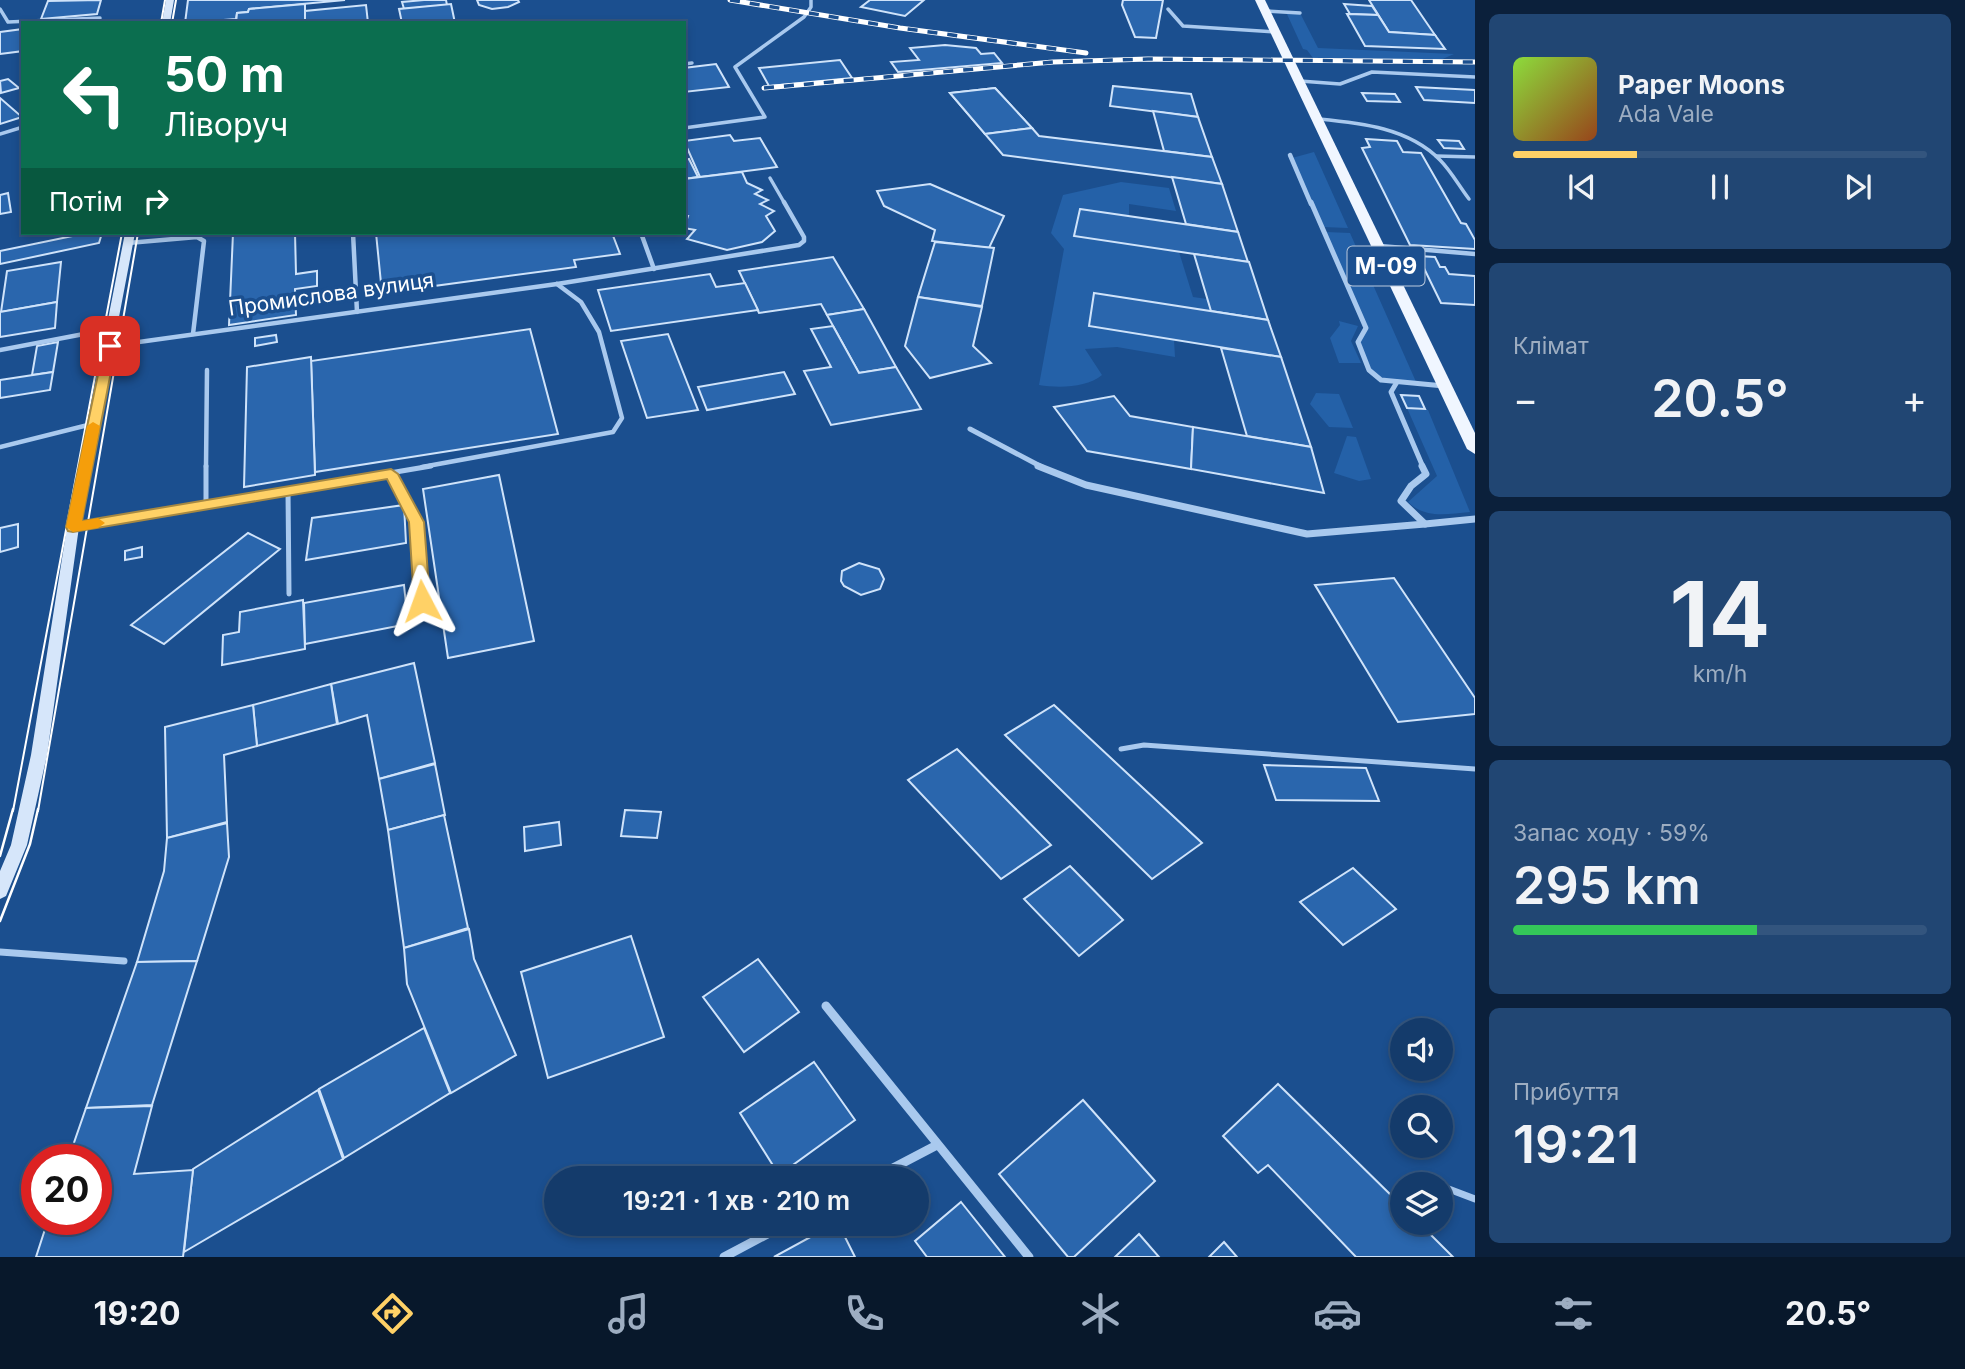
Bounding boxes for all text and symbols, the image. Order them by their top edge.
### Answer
text: 50 m [164,45,285,104]
icon: left [49,49,140,140]
text: Paper Moons [1618,69,1785,100]
text: Ada Vale [1618,100,1714,128]
text: Ліворуч [164,105,288,144]
icon: previous [1563,168,1601,206]
icon: pause [1701,168,1739,206]
icon: next [1839,168,1877,206]
icon: right [137,182,175,220]
text: Потім [49,186,123,217]
road number: М-09 [1348,246,1424,286]
street label: Промислова вулиця [227,267,435,321]
pin [80,316,140,376]
icon: arrive [91,327,129,365]
text: Клімат [1513,332,1589,360]
text: 20.5° [1651,367,1789,430]
text: − [1513,376,1538,422]
text: + [1902,376,1927,422]
text: 14 [1670,559,1770,669]
position arrow [385,564,459,638]
text: km/h [1693,660,1747,688]
text: Запас ходу · 59% [1513,819,1710,847]
text: 295 km [1513,854,1701,917]
map controls [1390,1018,1453,1235]
button: sound [1390,1018,1453,1081]
text: Прибуття [1513,1078,1619,1106]
button: search [1390,1095,1453,1158]
text: 19:21 [1513,1113,1639,1176]
speed limit sign: 20 [21,1144,112,1235]
button: layers [1390,1172,1453,1235]
text: 19:21 · 1 хв · 210 m [623,1185,850,1216]
icon: directions [368,1289,417,1338]
icon: music [604,1289,653,1338]
icon: phone [840,1289,889,1338]
icon: climate [1076,1289,1125,1338]
icon: car [1313,1289,1362,1338]
icon: filters [1549,1289,1598,1338]
text: 19:20 [94,1294,181,1333]
text: 20.5° [1785,1294,1871,1333]

